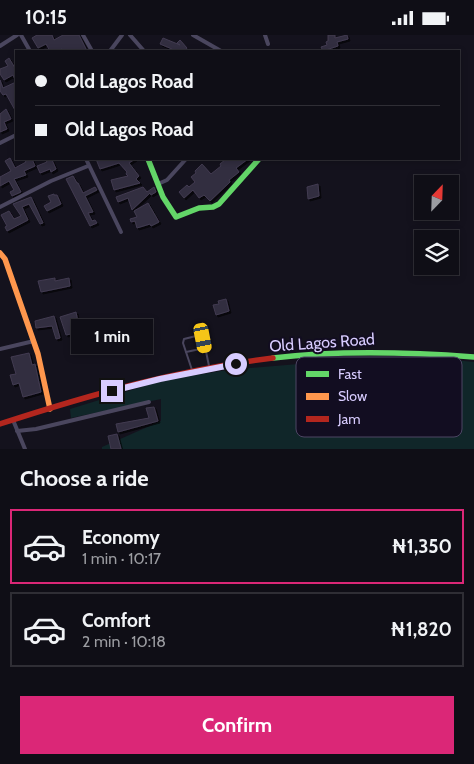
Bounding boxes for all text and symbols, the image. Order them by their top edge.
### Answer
text: 10:15 [25,6,67,29]
text: Old Lagos Road [65,70,194,93]
text: Old Lagos Road [65,118,194,141]
north arrow [414,175,459,220]
map controls [414,175,459,275]
button: layers [414,230,459,275]
callout: 1 min [71,319,153,353]
car [192,322,213,354]
text: 1 min [94,327,130,346]
street label: Old Lagos Road [269,329,375,356]
route start [225,353,247,375]
legend [296,357,462,437]
text: Fast [338,365,362,383]
route end [101,380,123,402]
text: Slow [338,387,367,405]
text: Jam [337,410,360,428]
text: Choose a ride [20,465,149,492]
icon: car [22,524,67,569]
text: Economy [82,526,160,549]
text: ₦1,350 [391,535,452,558]
text: 1 min · 10:17 [82,549,161,568]
icon: car [22,607,67,652]
text: Comfort [82,609,151,632]
text: ₦1,820 [390,618,452,641]
text: 2 min · 10:18 [82,632,166,651]
button: Confirm [20,696,454,754]

